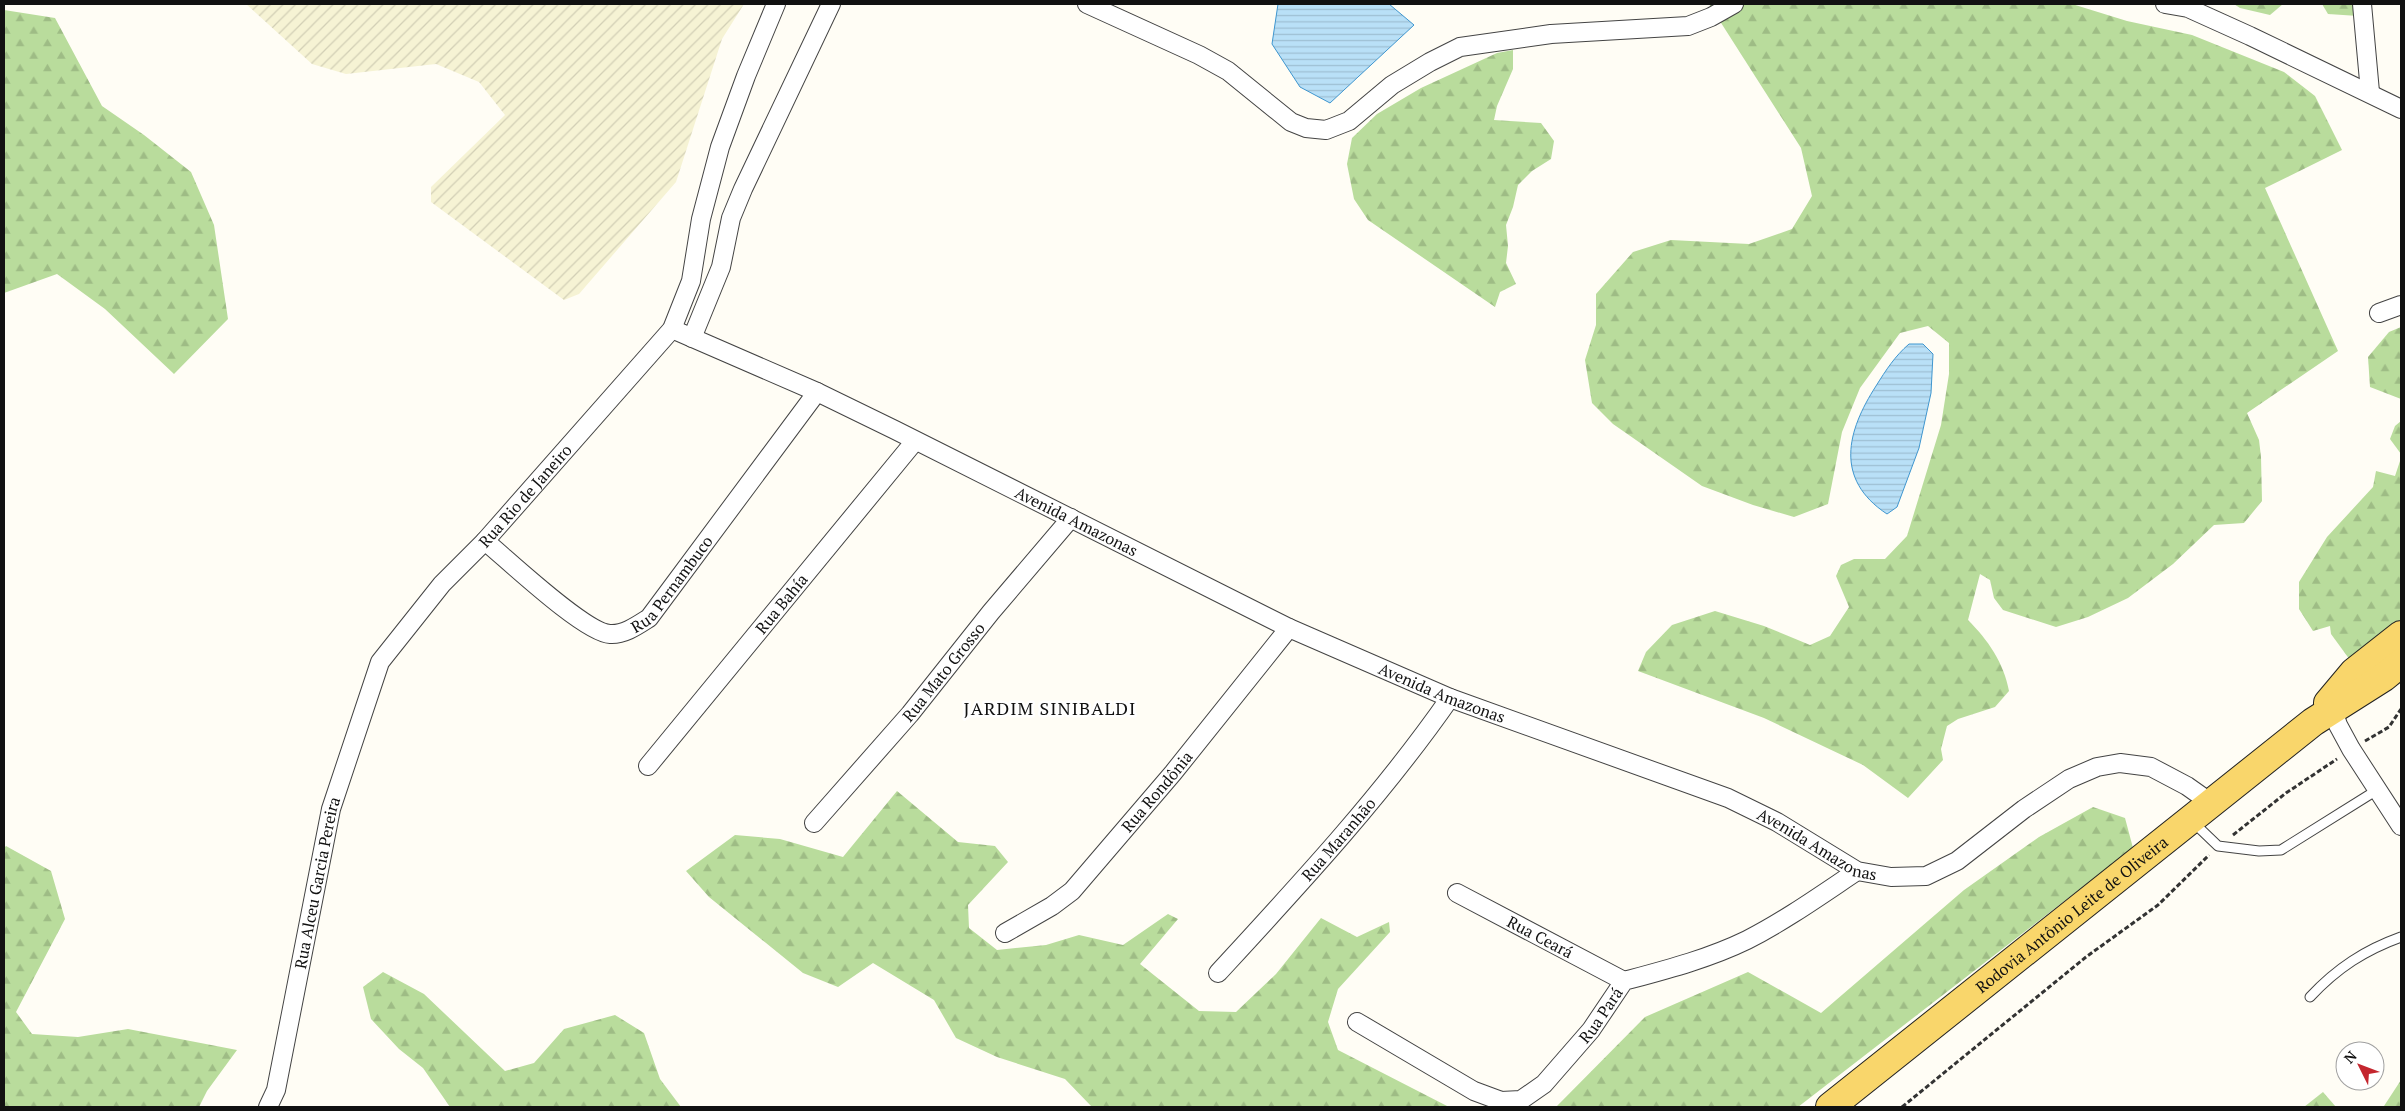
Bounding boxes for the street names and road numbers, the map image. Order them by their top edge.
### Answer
street label: Rua Rio de Janeiro [473,439,577,552]
street label: Avenida Amazonas [1011,481,1142,561]
street label: Rua Pernambuco [627,531,718,638]
street label: Rua Bahía [750,569,813,638]
street label: Rua Mato Grosso [897,618,990,726]
street label: Avenida Amazonas [1375,657,1508,728]
street label: Rua Rondônia [1116,746,1197,837]
street label: Rua Maranhão [1296,793,1381,886]
street label: Rua Alceu Garcia Pereira [289,794,345,971]
street label: Avenida Amazonas [1754,803,1879,885]
street label: Rodovia Antônio Leite de Oliveira [1971,831,2172,998]
street label: Rua Ceará [1503,910,1577,963]
street label: Rua Pará [1574,983,1628,1048]

